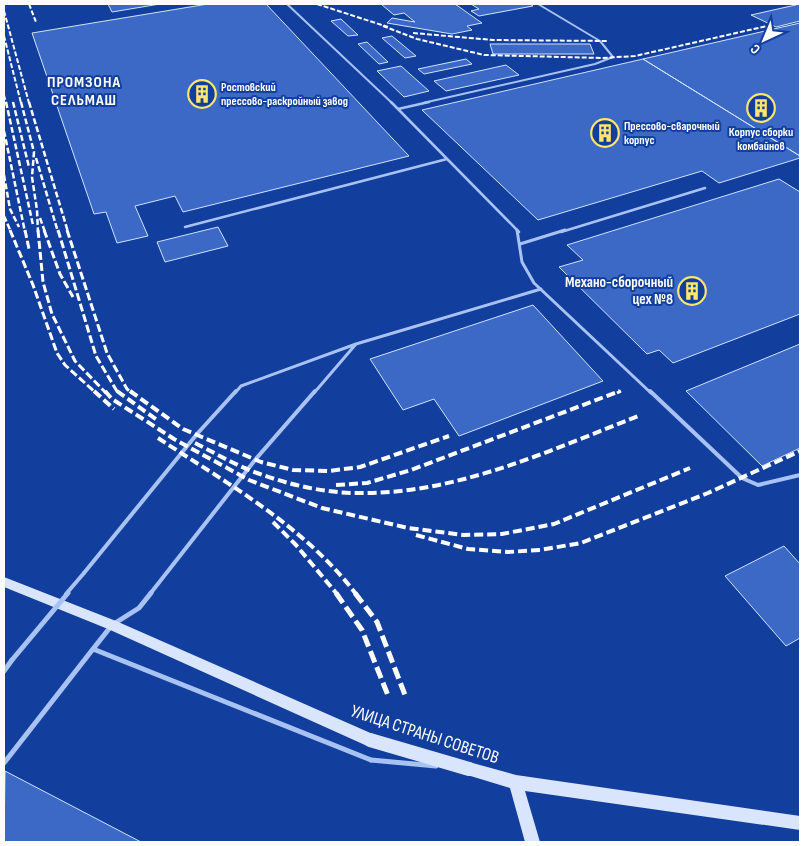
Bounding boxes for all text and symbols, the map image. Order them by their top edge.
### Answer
north arrow [739,15,789,65]
text: С [747,40,764,58]
district label: ПРОМЗОНА СЕЛЬМАШ [47,73,121,110]
building icon: Ростовский прессово-раскройный завод [187,79,217,109]
place label: Ростовский прессово-раскройный завод [221,80,348,109]
building icon: Корпус сборки комбайнов [746,93,776,123]
building icon: Прессово-сварочный корпус [590,118,620,148]
place label: Прессово-сварочный корпус [624,119,720,148]
place label: Корпус сборки комбайнов [729,125,793,154]
place label: Механо-сборочный цех №8 [565,273,673,309]
building icon: Механо-сборочный цех №8 [677,276,707,306]
street label: УЛИЦА СТРАНЫ СОВЕТОВ [348,701,502,768]

